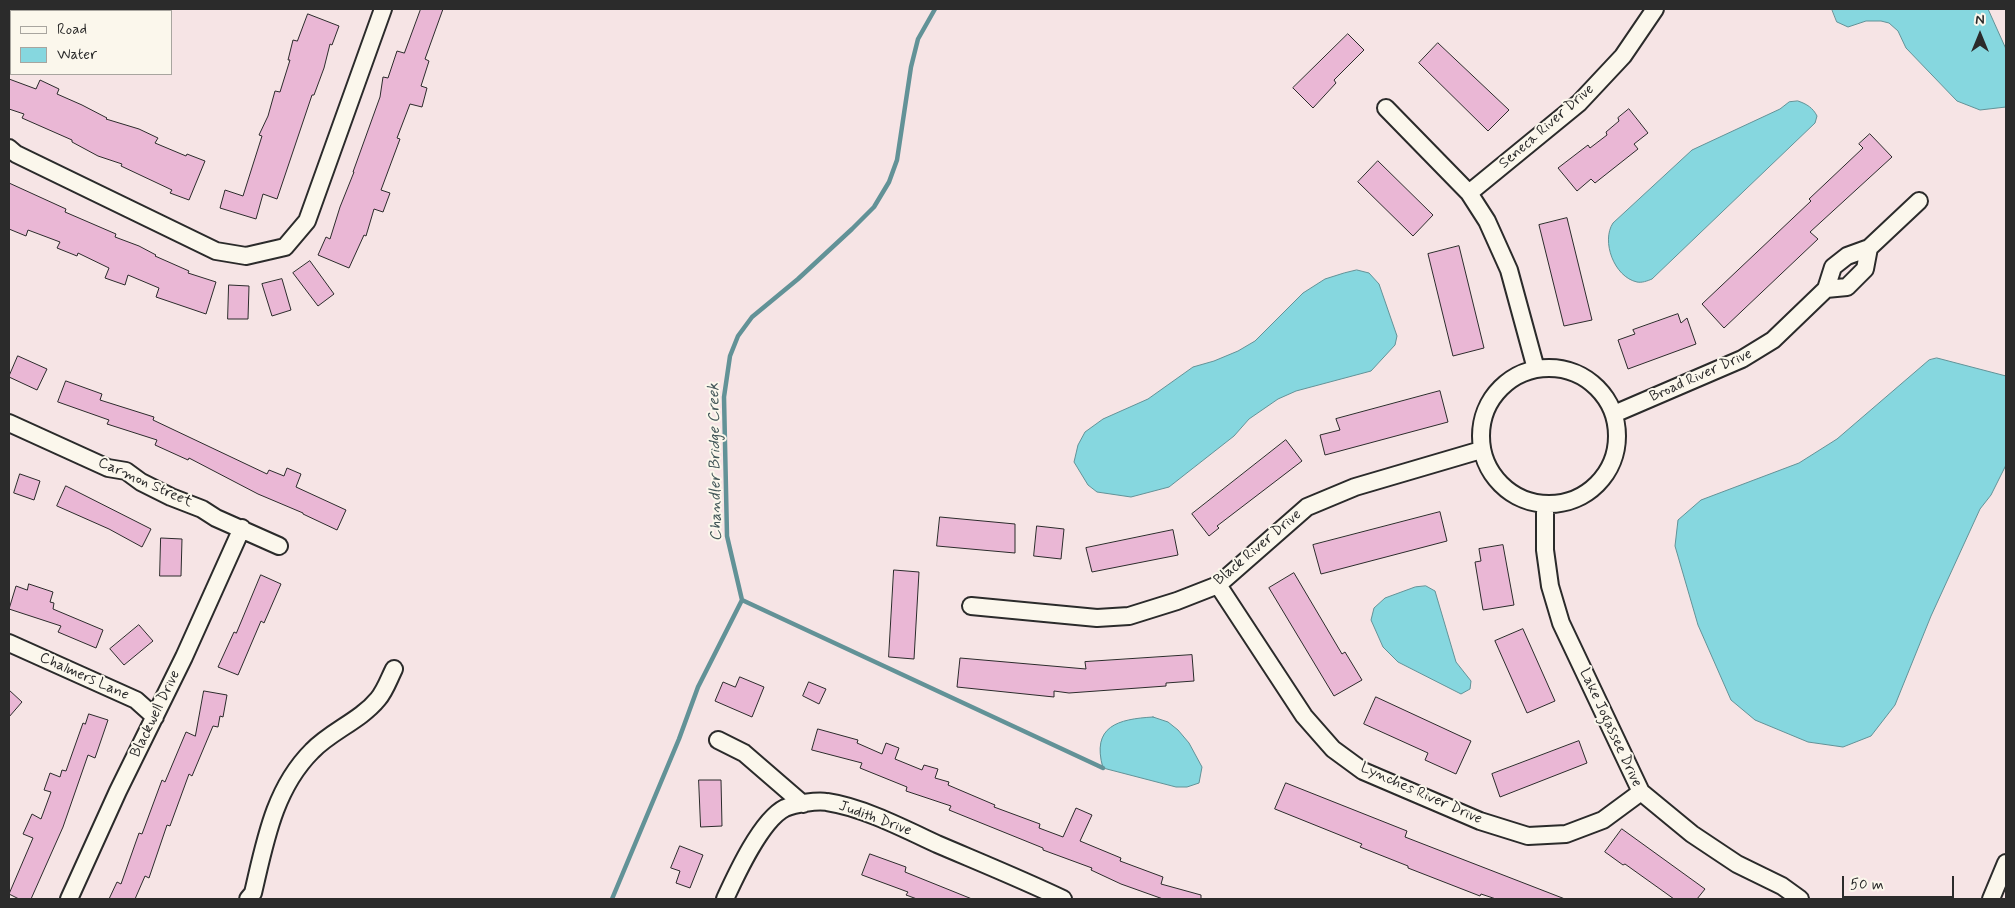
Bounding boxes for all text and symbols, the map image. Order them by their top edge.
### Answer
legend [10,10,172,75]
north arrow [1955,10,2005,60]
text: N [1975,11,1985,29]
text: Road [57,20,87,40]
text: Water [57,45,97,65]
street label: Seneca River Drive [1496,81,1598,173]
street label: Broad River Drive [1647,345,1755,407]
water label: Chandler Bridge Creek [705,383,727,541]
street label: Carmon Street [95,454,195,512]
street label: Black River Drive [1211,506,1305,590]
street label: Chalmers Lane [36,649,132,705]
street label: Lake Jogassee Drive [1575,666,1645,790]
street label: Blackwell Drive [127,668,185,760]
street label: Lynches River Drive [1357,759,1485,829]
street label: Judith Drive [836,798,914,840]
scale bar [1845,866,1958,898]
text: 50 m [1850,875,1884,895]

